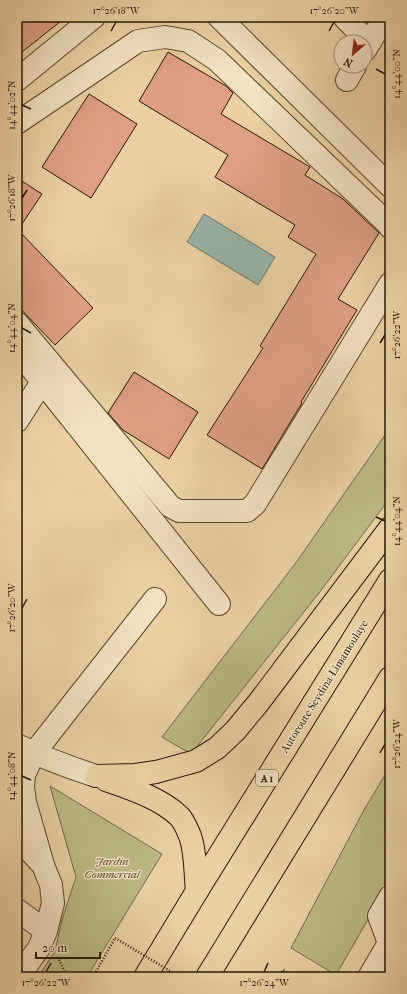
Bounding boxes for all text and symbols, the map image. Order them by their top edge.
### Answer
text: 17°26'18"W [92,5,141,17]
text: 17°26'20"W [309,5,360,17]
north arrow [333,34,373,74]
text: 14°44'00"N [391,49,403,99]
text: N [341,54,355,70]
text: 14°44'02"N [6,80,18,130]
text: 17°26'18"W [6,173,18,222]
text: 14°44'04"N [6,303,18,353]
text: 17°26'22"W [391,309,403,359]
text: 14°44'04"N [391,496,403,546]
text: 17°26'20"W [6,582,18,633]
street label: Autoroute Seydina-Limamoulaye [277,617,371,756]
text: 17°26'24"W [391,718,403,769]
text: 14°44'08"N [6,751,18,801]
road number: A 1 [256,770,278,786]
park label: Jardin Commercial [85,855,141,881]
scale bar [36,934,100,960]
text: 20 m [42,941,67,955]
text: 17°26'22"W [22,977,72,989]
text: 17°26'24"W [239,977,290,989]

